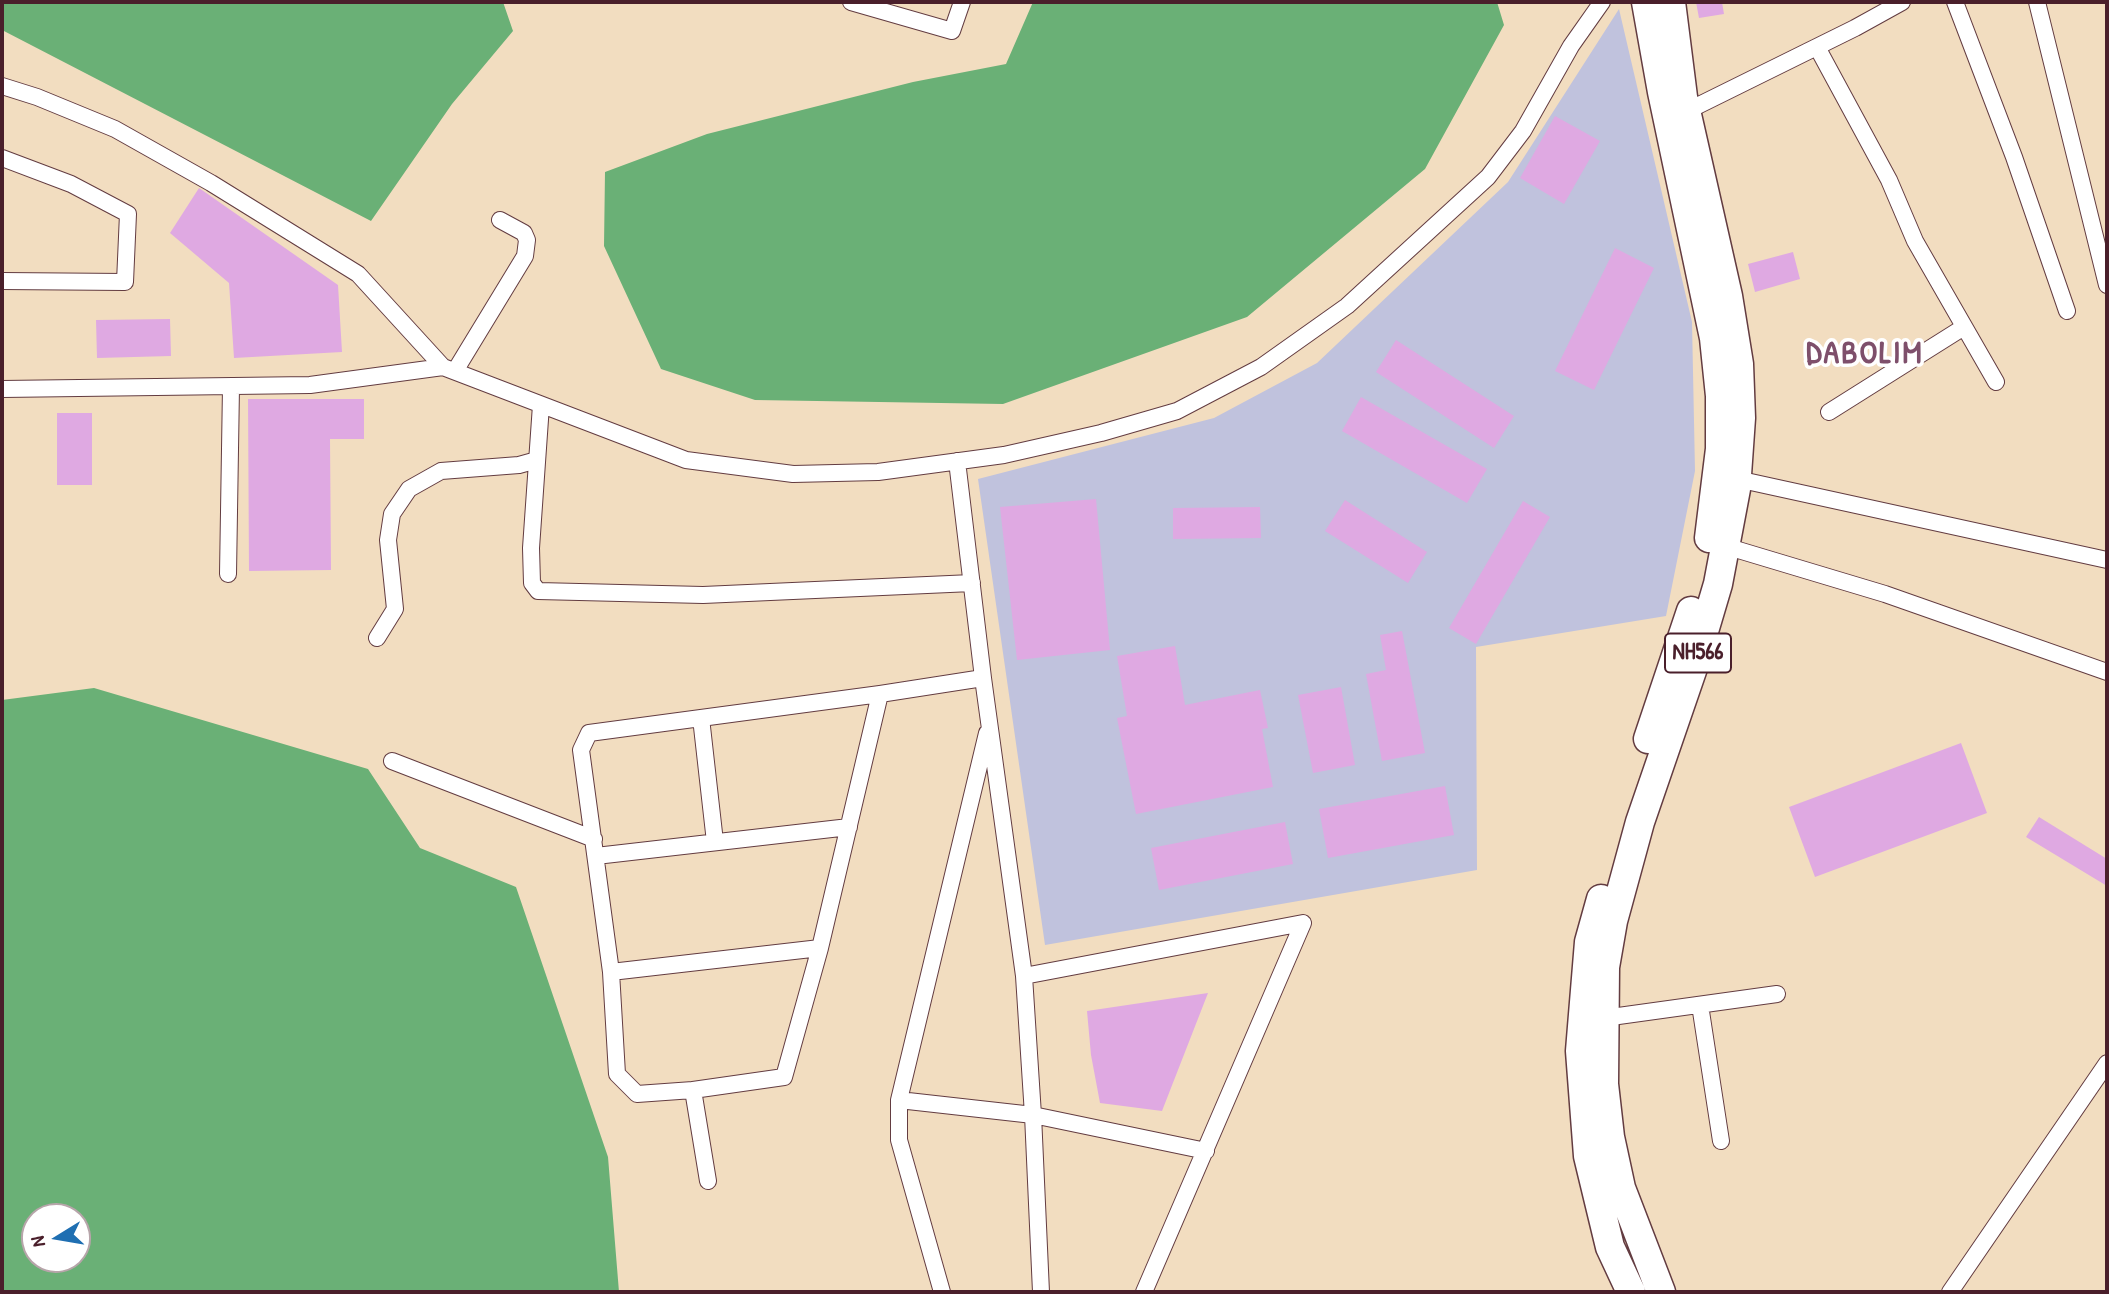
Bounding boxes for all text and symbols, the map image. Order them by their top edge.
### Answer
district label: DABOLIM [1807,335,1923,373]
road number: NH566 [1665,634,1731,673]
north arrow [21,1203,91,1273]
text: N [24,1234,51,1249]

